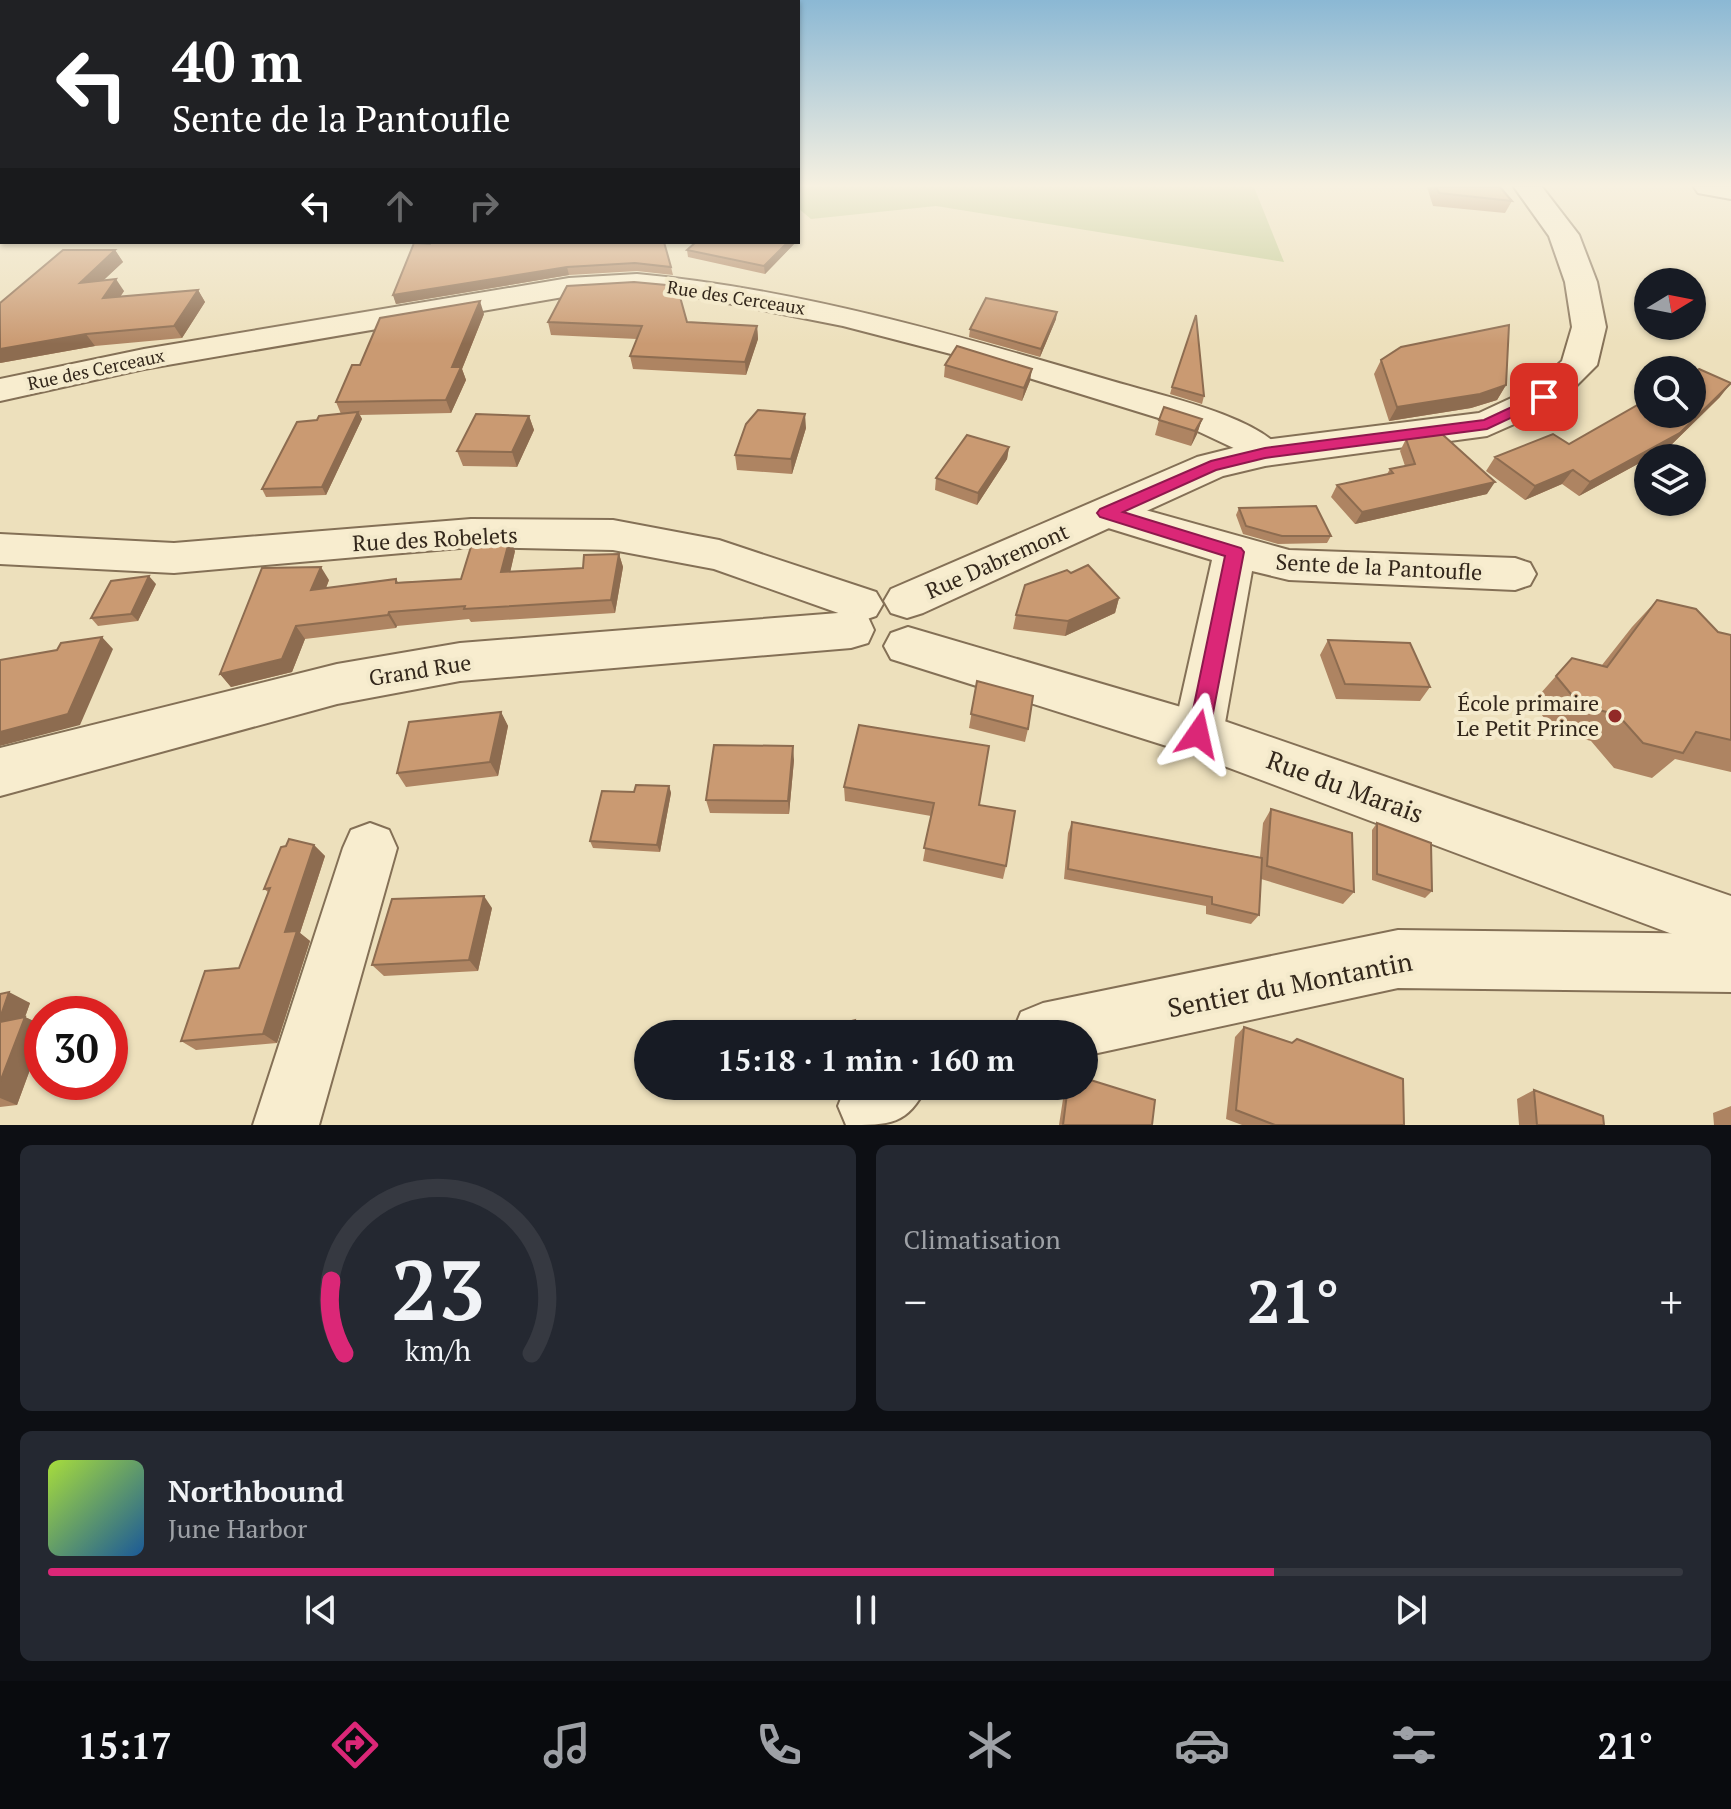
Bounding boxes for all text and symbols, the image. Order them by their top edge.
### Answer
text: 40 m [172,24,302,98]
icon: left [40,32,144,136]
text: Sente de la Pantoufle [172,95,511,142]
icon: left [294,184,338,228]
icon: ahead [378,184,422,228]
icon: right [462,184,506,228]
north arrow [1634,268,1706,340]
map controls [1634,268,1706,516]
street label: Rue des Cerceaux [665,274,808,320]
street label: Rue des Cerceaux [25,343,167,395]
button: search [1634,356,1706,428]
pin [1510,363,1578,431]
icon: arrive [1522,375,1566,419]
button: layers [1634,444,1706,516]
street label: Rue Dabremont [921,516,1073,605]
street label: Rue des Robelets [352,520,518,557]
street label: Sente de la Pantoufle [1275,547,1483,586]
street label: Grand Rue [367,647,473,692]
place label: École primaire Le Petit Prince [1457,688,1599,742]
position arrow [1156,692,1240,776]
marker: École primaire Le Petit Prince [1606,707,1624,725]
street label: Rue du Marais [1262,742,1428,830]
street label: Sentier du Montantin [1165,944,1415,1024]
speed limit sign: 30 [24,996,128,1100]
text: 15:18 · 1 min · 160 m [718,1040,1014,1080]
text: Climatisation [904,1222,1061,1256]
text: 23 [391,1234,485,1344]
text: 21° [1247,1261,1340,1340]
text: − [904,1272,927,1331]
text: + [1660,1272,1683,1331]
text: km/h [405,1331,471,1369]
text: Northbound [168,1471,344,1511]
text: June Harbor [168,1511,307,1545]
icon: previous [299,1588,343,1632]
icon: pause [844,1588,888,1632]
icon: next [1389,1588,1433,1632]
icon: directions [327,1717,383,1773]
icon: music [539,1717,595,1773]
icon: phone [751,1717,807,1773]
icon: climate [962,1717,1018,1773]
icon: car [1174,1717,1230,1773]
icon: filters [1386,1717,1442,1773]
text: 15:17 [78,1722,172,1769]
text: 21° [1597,1722,1653,1769]

